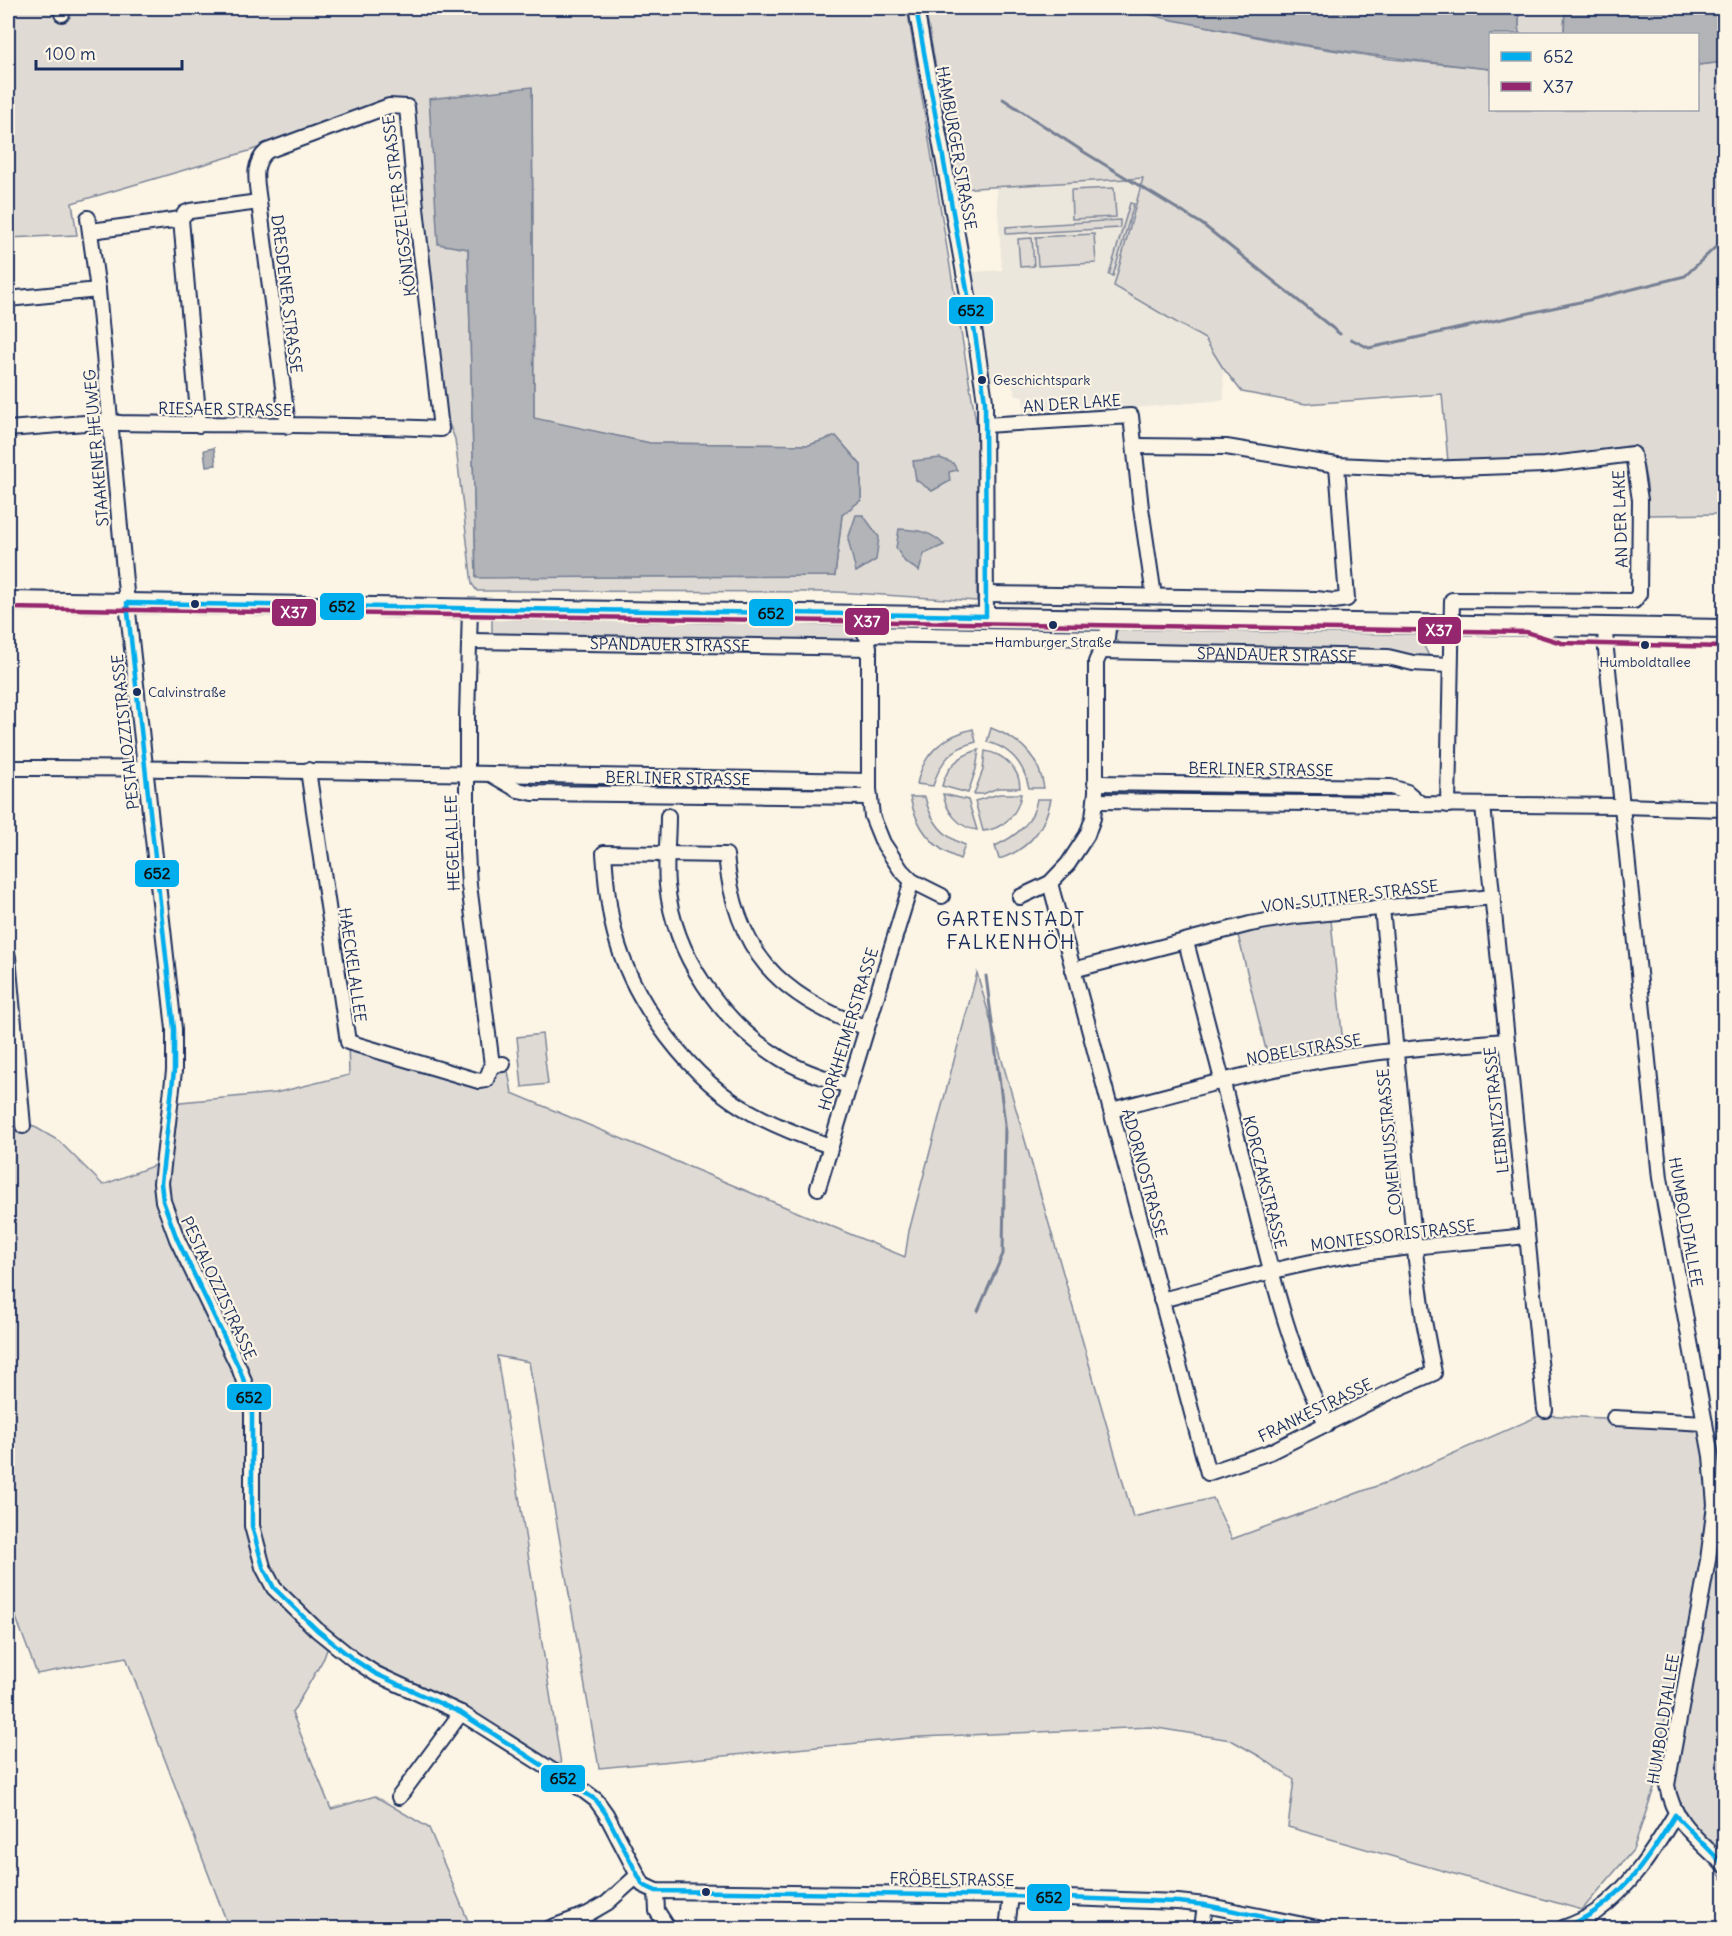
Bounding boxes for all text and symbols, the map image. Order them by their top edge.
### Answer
scale bar [36,33,182,71]
legend [1489,33,1699,111]
text: 100 m [45,42,96,65]
text: 652 [1543,45,1574,68]
street label: HAMBURGER STRASSE [933,64,981,232]
text: X37 [1543,75,1573,98]
street label: KÖNIGSZELTER STRASSE [378,114,420,298]
street label: DRESDENER STRASSE [267,213,307,375]
line badge: 652 [948,296,994,325]
text: 652 [957,300,985,320]
street label: STAAKENER HEUWEG [79,368,113,528]
place label: Geschichtspark [993,371,1090,389]
marker: Geschichtspark [976,374,988,386]
street label: AN DER LAKE [1022,390,1122,416]
street label: RIESAER STRASSE [158,398,292,420]
street label: AN DER LAKE [1608,470,1632,568]
line badge: 652 [319,592,365,621]
text: 652 [328,596,356,616]
unlabelled marker [189,598,201,610]
line badge: X37 [271,598,317,627]
line badge: 652 [748,598,794,627]
text: X37 [281,602,308,622]
text: 652 [757,603,785,623]
line badge: X37 [844,607,890,636]
text: X37 [854,611,881,631]
line badge: X37 [1417,616,1462,645]
marker: Hamburger Straße [1047,619,1059,631]
text: X37 [1426,620,1453,640]
street label: SPANDAUER STRASSE [590,633,750,656]
place label: Hamburger Straße [994,633,1112,651]
marker: Humboldtallee [1639,639,1651,651]
street label: SPANDAUER STRASSE [1197,643,1357,666]
street label: PESTALOZZISTRASSE [107,653,143,811]
place label: Humboldtallee [1599,653,1691,671]
place label: Calvinstraße [148,683,226,701]
marker: Calvinstraße [131,686,143,698]
street label: BERLINER STRASSE [1188,758,1334,780]
street label: BERLINER STRASSE [605,767,751,789]
street label: HEGELALLEE [440,794,464,892]
line badge: 652 [134,859,180,888]
text: 652 [143,863,171,883]
street label: VON-SUTTNER-STRASSE [1260,875,1440,917]
street label: HAECKELALLEE [335,906,371,1024]
district label: GARTENSTADT FALKENHÖH [936,906,1086,954]
street label: HORKHEIMERSTRASSE [814,945,882,1113]
street label: NOBELSTRASSE [1245,1029,1363,1069]
street label: LEIBNIZSTRASSE [1479,1045,1513,1175]
street label: COMENIUSSTRASSE [1373,1068,1405,1216]
street label: ADORNOSTRASSE [1118,1106,1172,1240]
street label: KORCZAKSTRASSE [1239,1113,1291,1251]
street label: HUMBOLDTALLEE [1665,1155,1707,1289]
street label: PESTALOZZISTRASSE [177,1213,261,1363]
street label: MONTESSORISTRASSE [1309,1215,1477,1255]
street label: FRANKESTRASSE [1255,1374,1375,1446]
line badge: 652 [226,1383,272,1411]
text: 652 [235,1387,263,1407]
street label: HUMBOLDTALLEE [1643,1652,1683,1786]
line badge: 652 [540,1764,586,1793]
text: 652 [549,1768,577,1788]
street label: FRÖBELSTRASSE [889,1868,1015,1890]
line badge: 652 [1026,1883,1071,1912]
unlabelled marker [700,1886,712,1898]
text: 652 [1035,1887,1063,1907]

